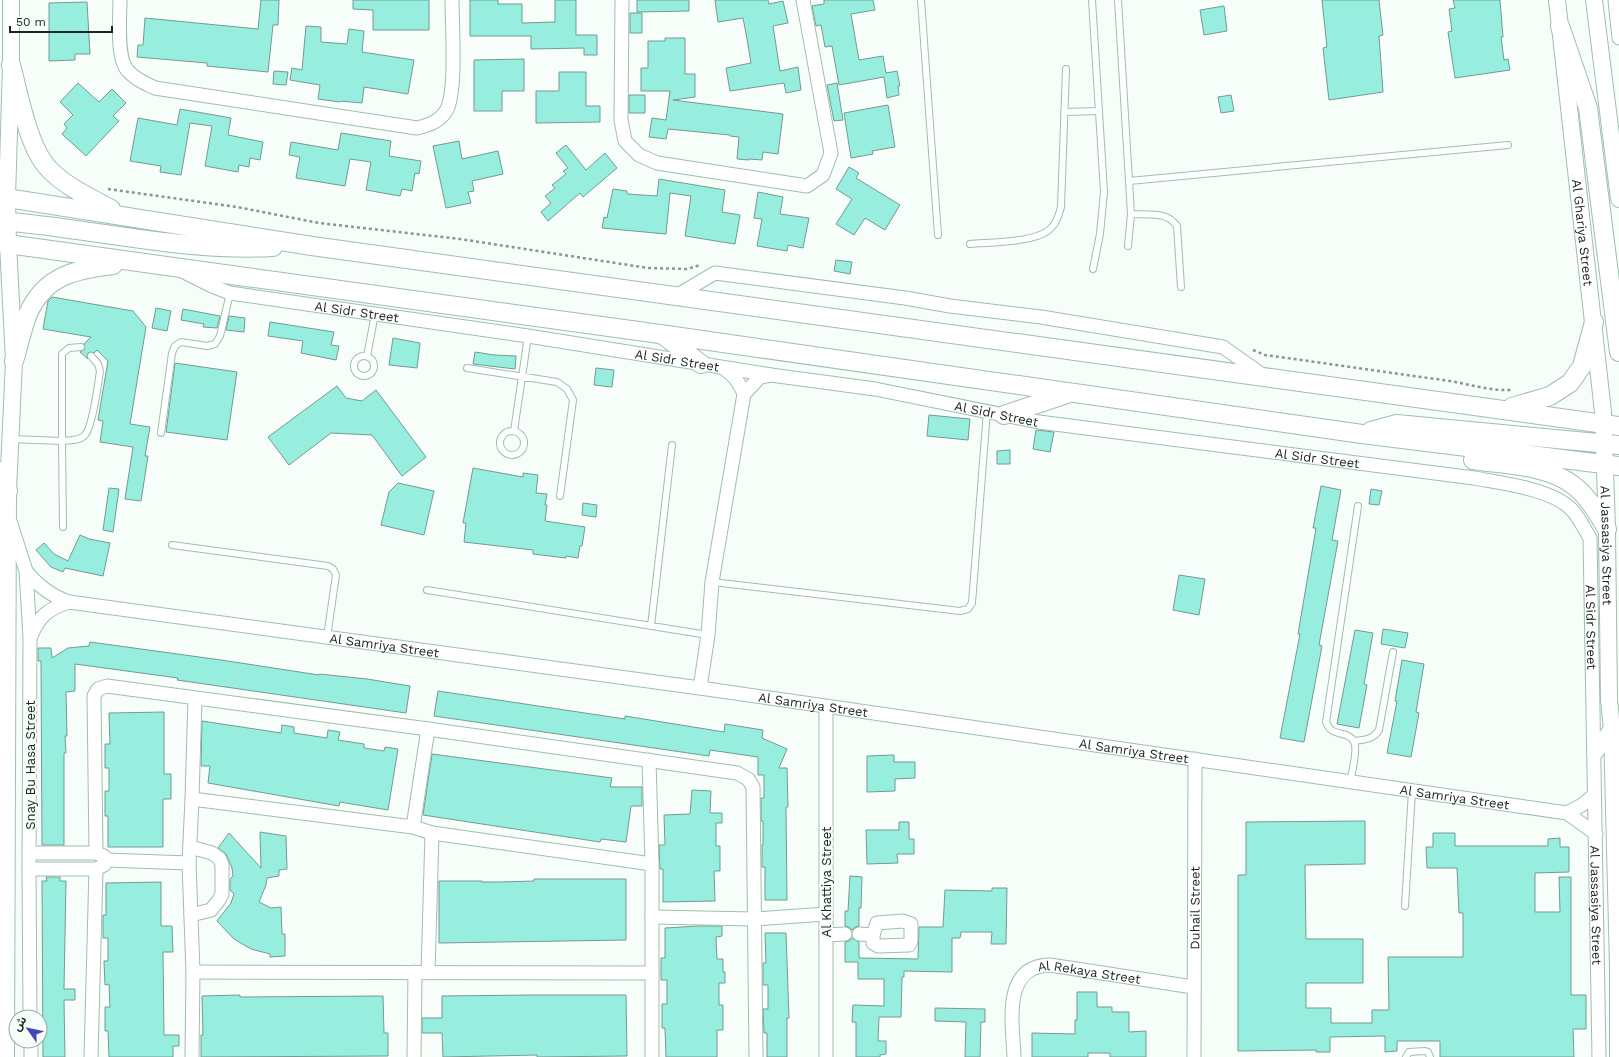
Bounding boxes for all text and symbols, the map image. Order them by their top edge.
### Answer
scale bar [10,8,112,34]
text: 50 m [16,15,46,29]
street label: Al Ghariya Street [1569,178,1596,287]
street label: Al Sidr Street [314,298,400,325]
street label: Al Sidr Street [634,346,721,375]
street label: Al Sidr Street [953,398,1040,430]
street label: Al Sidr Street [1274,445,1361,471]
street label: Al Jassasiya Street [1598,485,1615,606]
street label: Al Sidr Street [1583,584,1599,670]
street label: Al Samriya Street [328,631,441,660]
street label: Al Samriya Street [757,690,869,720]
street label: Snay Bu Hasa Street [23,700,38,830]
street label: Al Samriya Street [1078,736,1190,766]
street label: Al Samriya Street [1399,782,1511,813]
street label: Al Khattiya Street [819,826,834,937]
street label: Al Jassasiya Street [1587,845,1604,965]
street label: Duhail Street [1187,866,1203,950]
street label: Al Rekaya Street [1036,958,1142,987]
north arrow [8,1009,48,1049]
text: ش [10,1014,30,1034]

